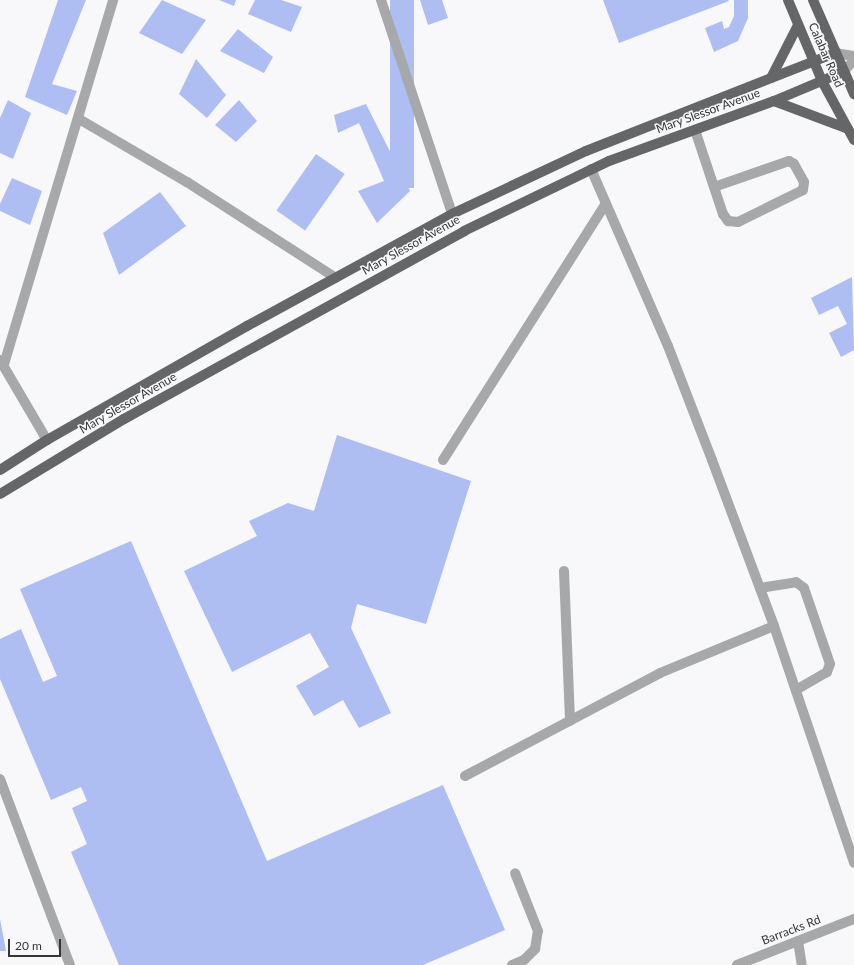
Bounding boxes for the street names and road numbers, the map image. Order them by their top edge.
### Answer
street label: Calabar Road [805,20,847,90]
street label: Mary Slessor Avenue [654,85,762,137]
street label: Mary Slessor Avenue [359,212,463,278]
street label: Mary Slessor Avenue [77,369,179,437]
street label: Barracks Rd [759,912,823,948]

